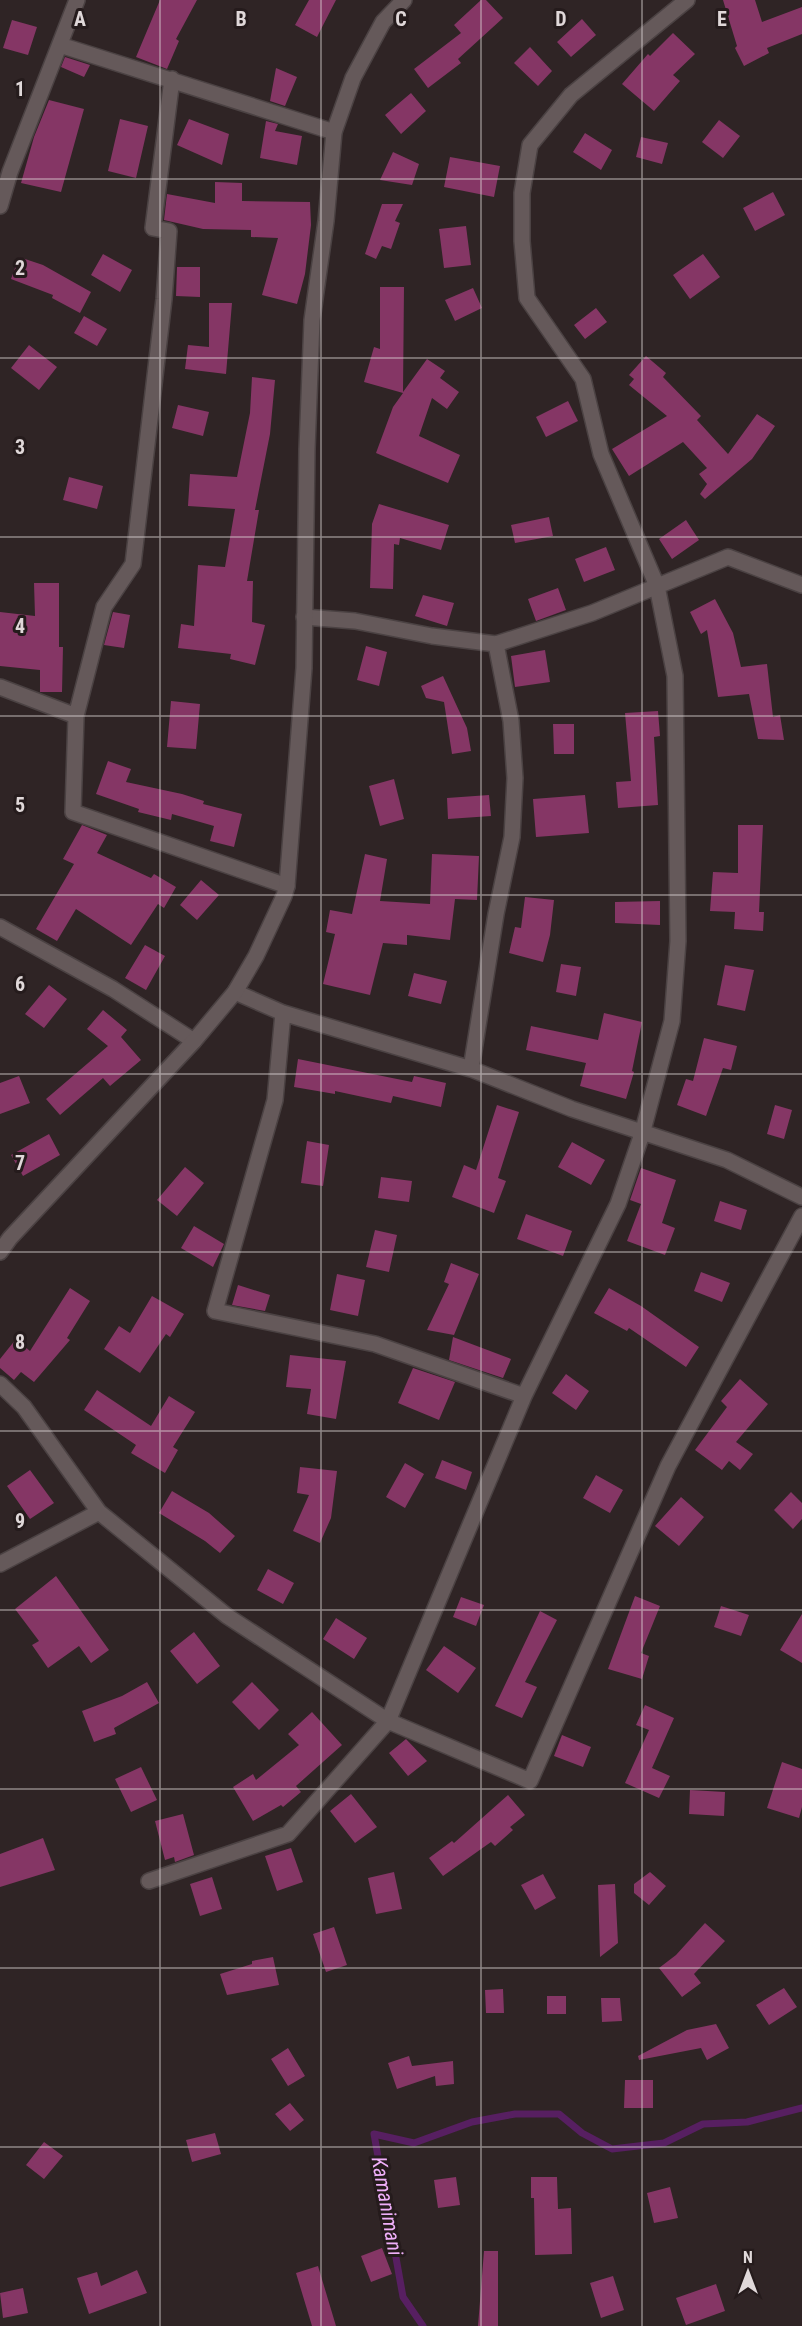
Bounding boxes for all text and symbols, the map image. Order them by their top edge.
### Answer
text: A [74,7,86,31]
text: B [235,7,247,31]
text: C [395,7,407,31]
text: D [555,7,567,31]
text: E [717,7,727,31]
text: 1 [15,77,25,101]
text: 2 [15,256,25,280]
text: 3 [15,435,25,459]
text: 4 [15,614,25,638]
text: 5 [15,793,25,817]
text: 6 [15,972,25,996]
text: 7 [15,1151,25,1175]
text: 8 [15,1330,25,1354]
text: 9 [15,1509,25,1533]
water label: Kamanimani [366,2155,408,2258]
north arrow [718,2242,778,2302]
text: N [743,2248,753,2267]

